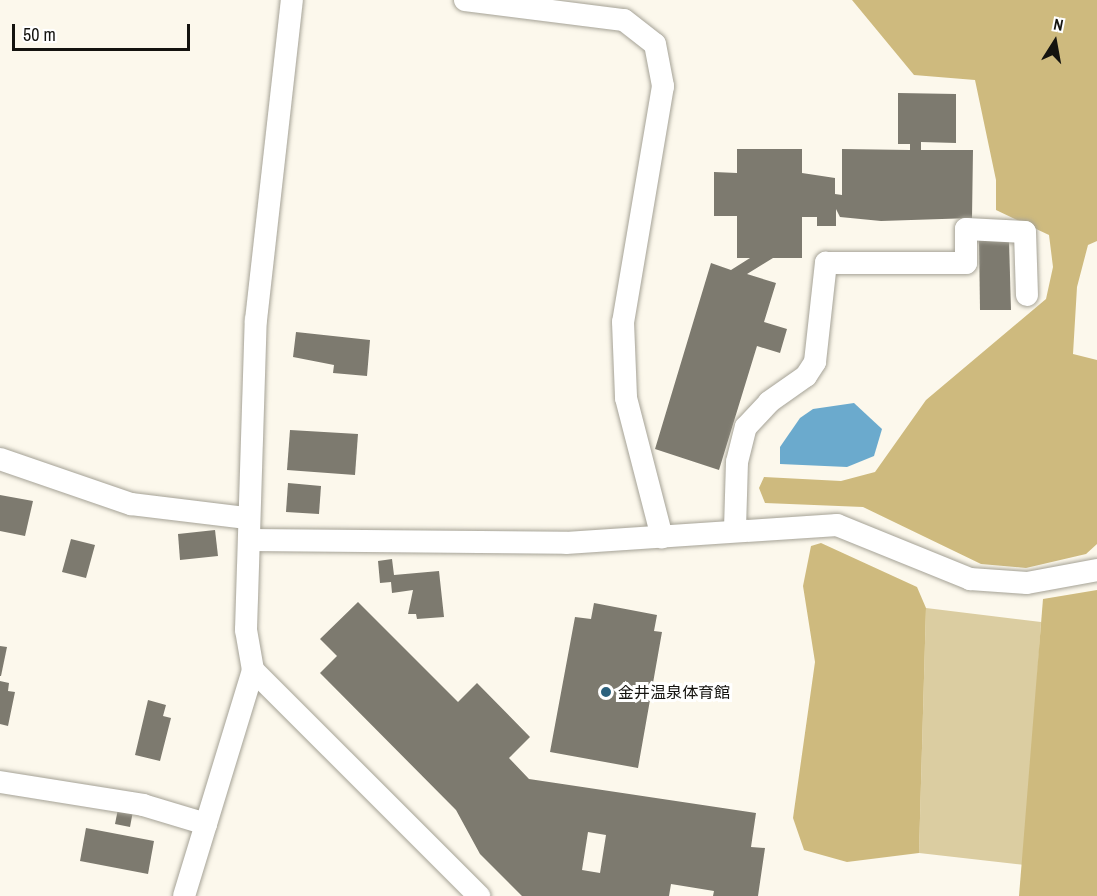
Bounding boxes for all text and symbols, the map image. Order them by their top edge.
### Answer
scale bar [15,12,194,50]
north arrow [1025,12,1085,72]
text: N [1052,13,1065,36]
text: 50 m [23,22,56,47]
place label: 金井温泉体育館 [618,682,730,702]
marker: 金井温泉体育館 [599,685,613,699]

